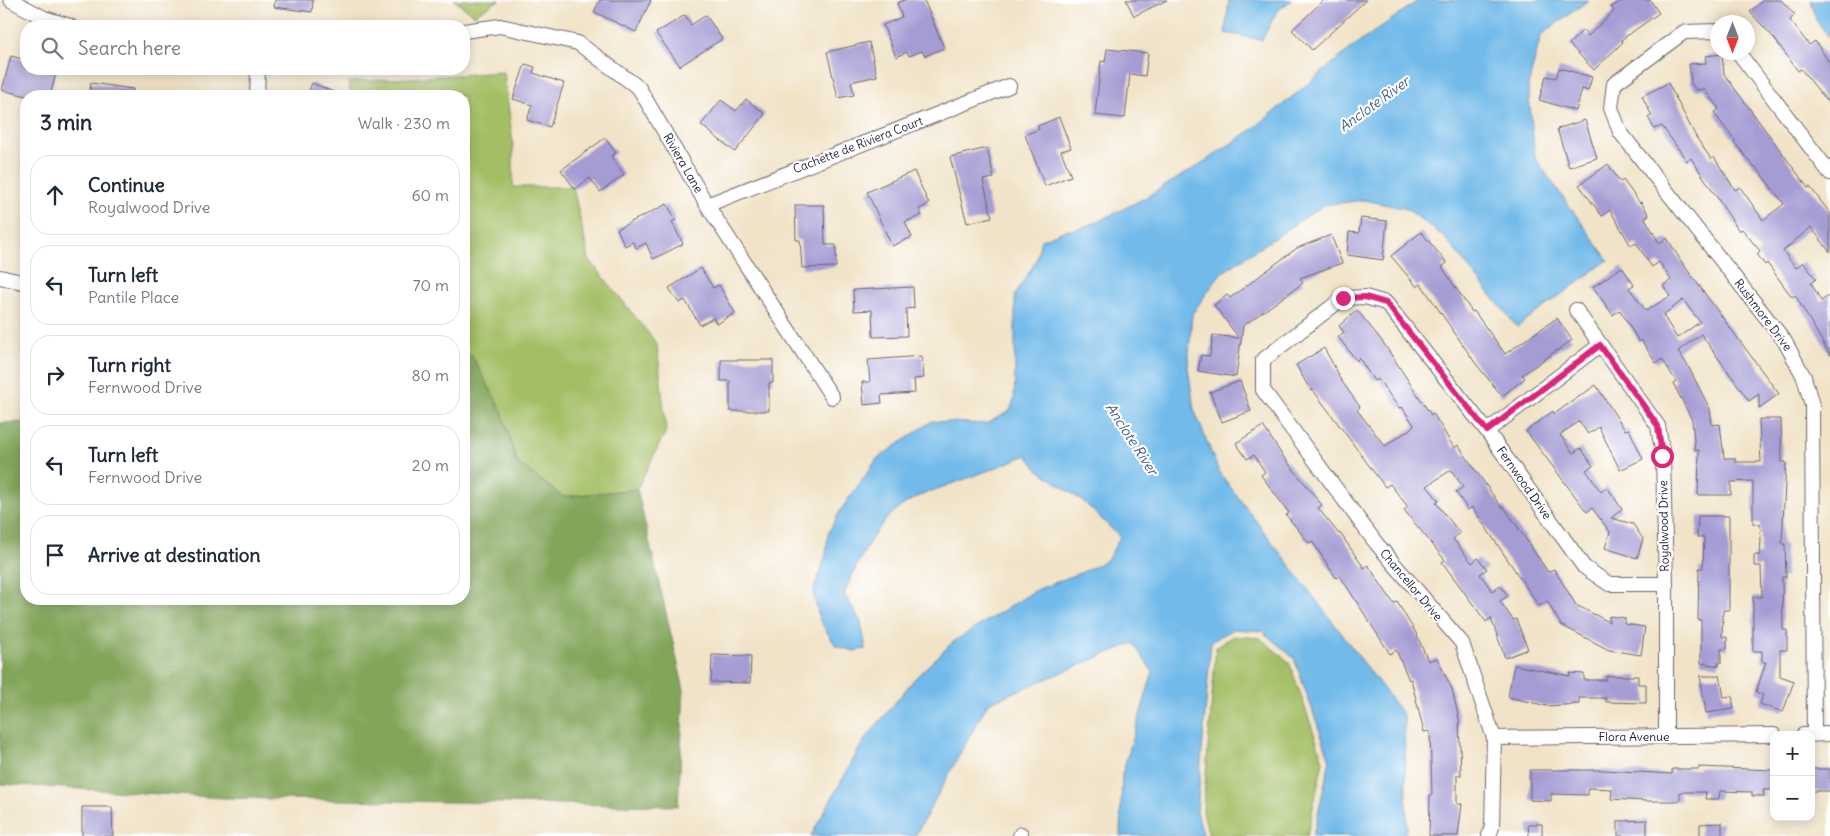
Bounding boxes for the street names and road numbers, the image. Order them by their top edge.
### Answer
street label: Cachette de Riviera Court [791,113,925,176]
street label: Riviera Lane [660,130,707,195]
street label: Rushmore Drive [1731,276,1795,354]
street label: Fernwood Drive [1494,443,1555,522]
street label: Royalwood Drive [1655,480,1672,572]
street label: Chancellor Drive [1377,546,1446,624]
street label: Flora Avenue [1599,729,1669,744]

